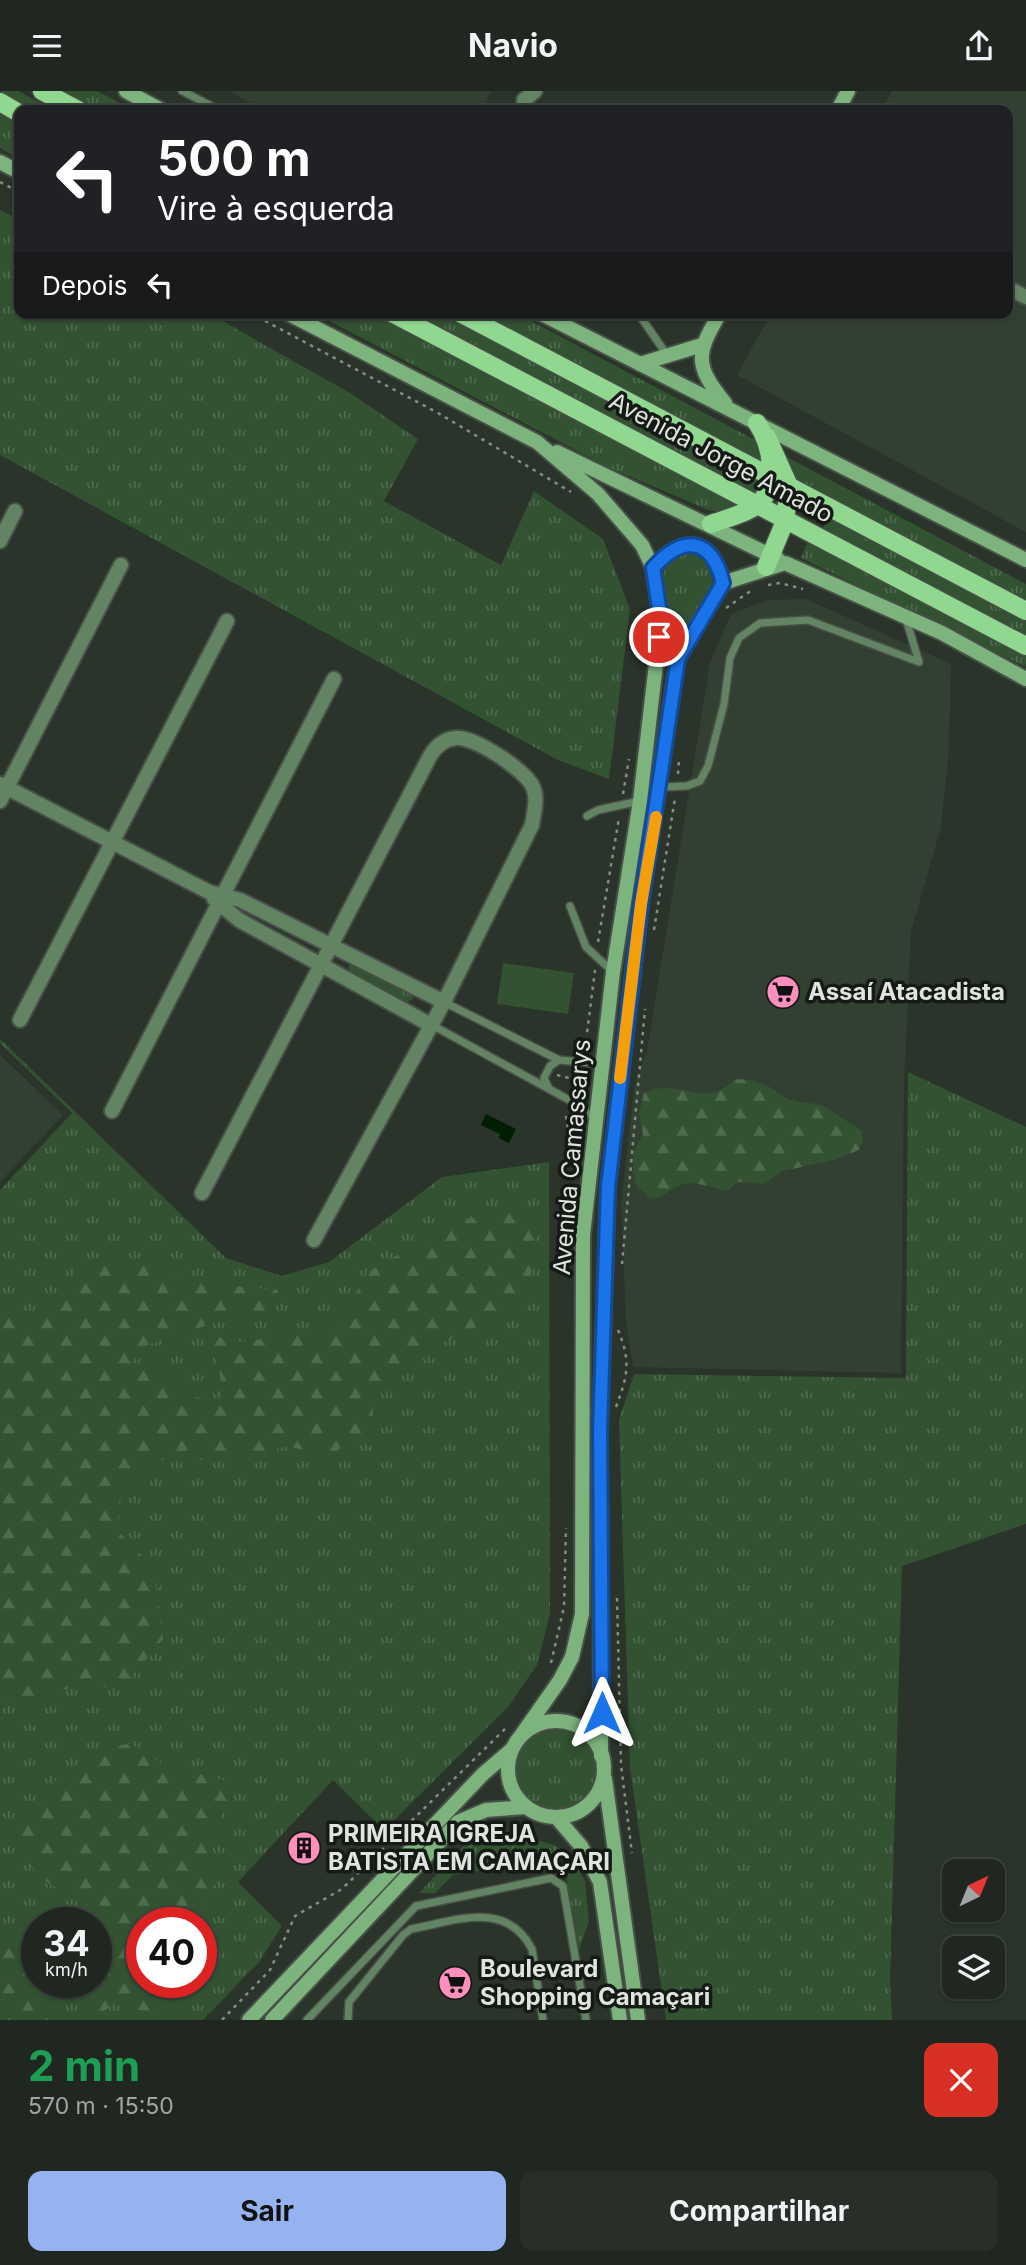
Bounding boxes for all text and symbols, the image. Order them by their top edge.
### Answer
text: Navio [468,26,558,65]
icon: menu [28,27,66,65]
icon: share [960,27,998,65]
text: 500 m [157,129,311,188]
icon: left [42,133,133,224]
text: Vire à esquerda [157,189,395,228]
icon: left [141,266,179,304]
text: Depois [42,270,127,301]
street label: Avenida Jorge Amado [604,386,838,529]
pin [629,607,689,667]
icon: arrive [640,618,678,656]
supermarket icon: Assaí Atacadista [764,973,802,1011]
place label: Assaí Atacadista [808,977,1005,1006]
street label: Avenida Camassarys [547,1038,596,1276]
position arrow [565,1676,639,1750]
place label: PRIMEIRA IGREJA BATISTA EM CAMAÇARI [328,1819,610,1876]
building icon: PRIMEIRA IGREJA BATISTA EM CAMAÇARI [285,1829,323,1867]
north arrow [942,1859,1004,1921]
map controls [942,1859,1005,1999]
speed limit sign: 40 [126,1907,217,1998]
text: 34 [43,1922,90,1964]
button: layers [942,1936,1005,1999]
place label: Boulevard Shopping Camaçari [480,1954,710,2011]
text: km/h [45,1959,88,1980]
supermarket icon: Boulevard Shopping Camaçari [436,1964,474,2002]
text: 2 min [28,2040,140,2091]
button: close [924,2043,998,2117]
text: 570 m · 15:50 [28,2092,174,2120]
button: Sair [28,2171,506,2251]
button: Compartilhar [520,2171,998,2251]

